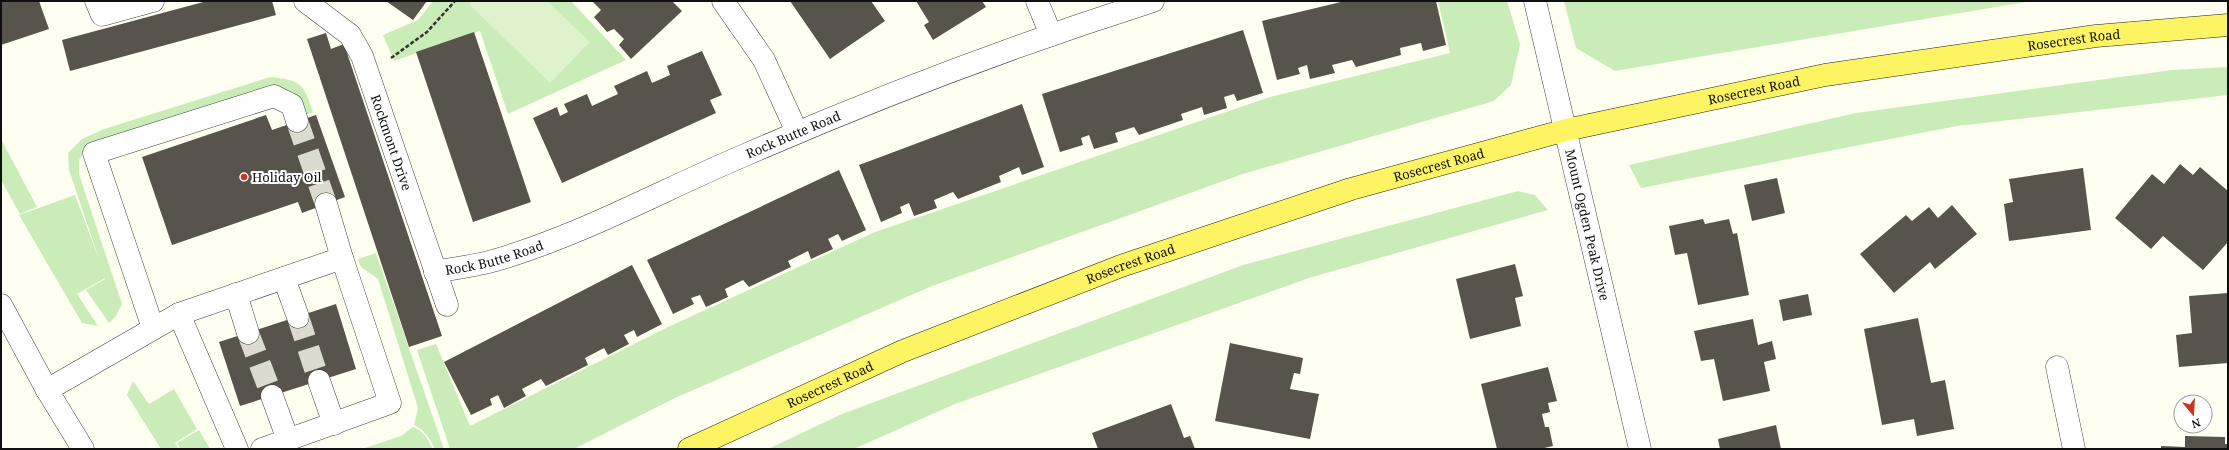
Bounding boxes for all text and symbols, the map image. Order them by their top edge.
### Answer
street label: Rosecrest Road [2026,25,2121,55]
street label: Rosecrest Road [1706,72,1802,109]
street label: Rockmont Drive [367,92,416,193]
street label: Rock Butte Road [743,107,843,163]
street label: Rosecrest Road [1391,144,1486,186]
street label: Mount Ogden Peak Drive [1561,147,1614,303]
place label: Holiday Oil [252,168,322,186]
marker: Holiday Oil [239,172,249,182]
street label: Rock Butte Road [444,236,546,279]
street label: Rosecrest Road [1083,240,1177,288]
street label: Rosecrest Road [784,357,876,412]
north arrow [2173,394,2213,434]
text: N [2189,416,2203,433]

